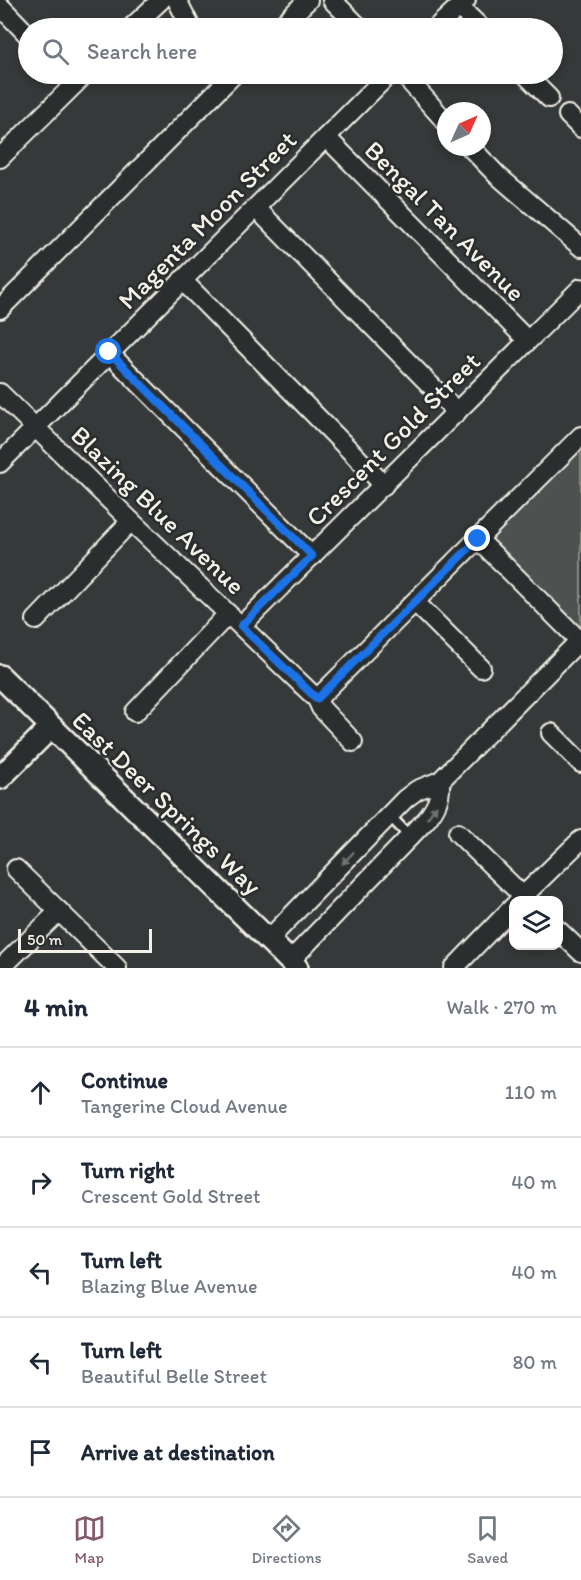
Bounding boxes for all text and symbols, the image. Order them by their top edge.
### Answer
search box [18,18,563,84]
icon: search [39,35,72,68]
text: Search here [87,38,197,65]
north arrow [437,102,491,156]
street label: Magenta Moon Street [111,124,303,316]
street label: Bengal Tan Avenue [358,134,532,308]
route start [95,338,121,364]
street label: Crescent Gold Street [299,345,487,533]
street label: Blazing Blue Avenue [64,419,252,601]
route end [464,525,490,551]
street label: East Deer Springs Way [66,704,268,902]
one-way arrow [425,805,437,820]
one-way arrow [341,850,355,865]
map controls [509,896,563,950]
button: layers [509,896,563,950]
scale bar [18,926,152,953]
text: 50 m [27,930,62,949]
text: 4 min [24,991,88,1023]
text: Walk · 270 m [446,995,557,1019]
text: Continue [81,1067,168,1094]
icon: ahead [24,1076,57,1109]
text: 110 m [505,1080,557,1104]
text: Tangerine Cloud Avenue [81,1094,288,1118]
text: Turn right [81,1157,175,1184]
icon: right [24,1166,57,1199]
text: 40 m [511,1170,557,1194]
text: Crescent Gold Street [81,1184,261,1208]
text: Turn left [81,1247,162,1274]
icon: left [24,1256,57,1289]
text: 40 m [511,1260,557,1284]
text: Blazing Blue Avenue [81,1274,258,1298]
text: Turn left [81,1337,162,1364]
icon: left [24,1346,57,1379]
text: 80 m [512,1350,557,1374]
text: Beautiful Belle Street [81,1364,267,1388]
icon: arrive [24,1436,57,1469]
text: Arrive at destination [81,1439,275,1466]
tab: Map [73,1512,106,1567]
tab: Directions [251,1512,322,1567]
tab: Saved [467,1512,508,1567]

